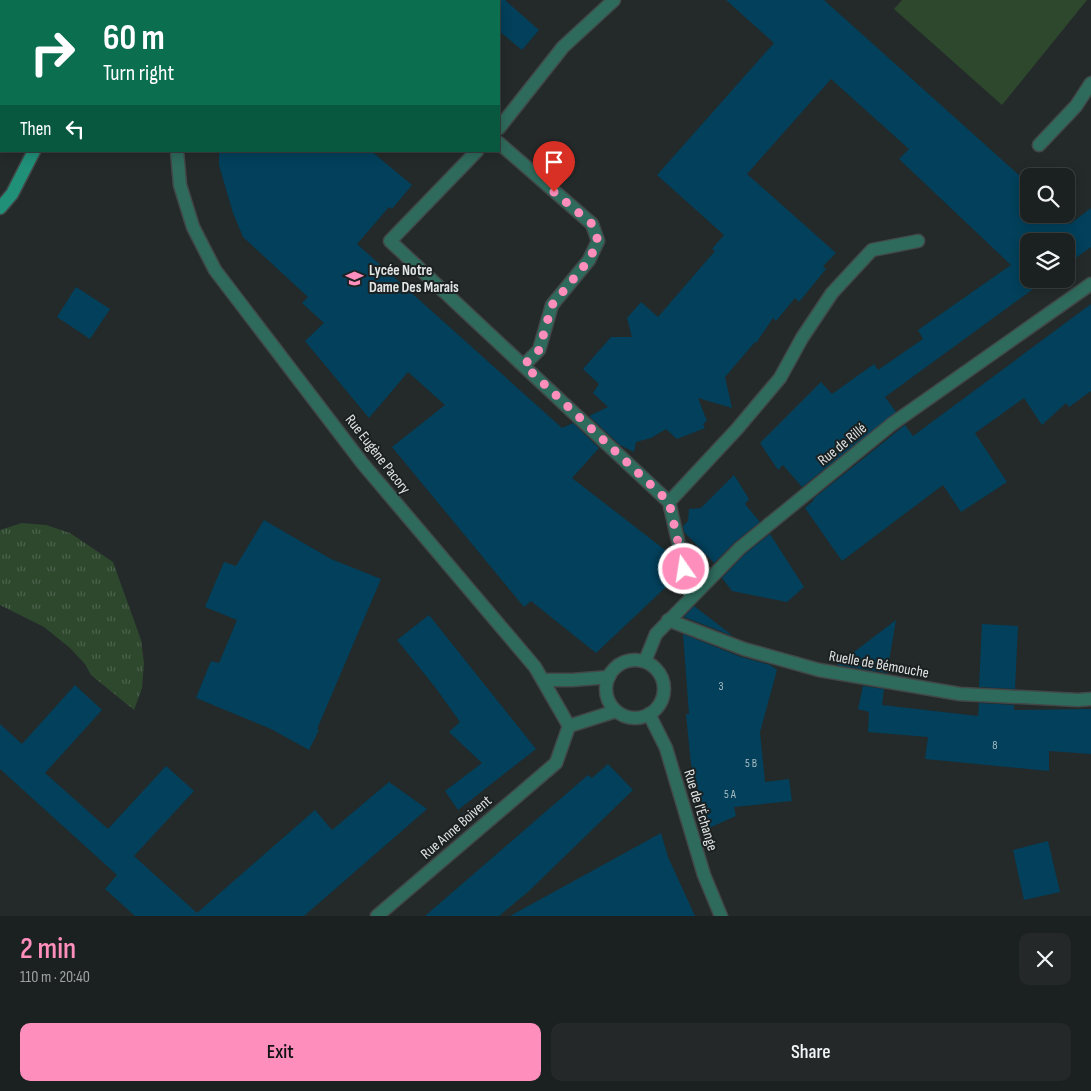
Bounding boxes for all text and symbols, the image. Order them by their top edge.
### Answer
text: 60 m [103,17,165,60]
icon: right [20,20,85,85]
text: Turn right [103,60,174,87]
icon: left [61,115,89,143]
text: Then [20,118,51,141]
pin [533,141,575,192]
icon: arrive [540,148,568,176]
map controls [1020,168,1075,288]
button: search [1020,168,1075,223]
button: layers [1020,233,1075,288]
place label: Lycée Notre Dame Des Marais [369,261,459,297]
school or university icon: Lycée Notre Dame Des Marais [345,269,365,289]
street label: Rue Eugène Pacory [341,411,415,498]
street label: Rue de Rillé [814,419,871,470]
position arrow [657,542,709,594]
street label: Ruelle de Bémouche [827,646,930,683]
house number: 3 [718,679,724,694]
house number: 8 [992,738,998,753]
house number: 5 B [745,756,757,771]
street label: Rue de l'Échange [679,767,722,853]
house number: 5 A [724,787,737,802]
street label: Rue Anne Boivent [417,791,496,863]
text: 2 min [20,931,76,967]
button: close [1019,933,1071,985]
text: 110 m · 20:40 [20,968,90,987]
button: Exit [20,1023,541,1081]
button: Share [551,1023,1071,1081]

